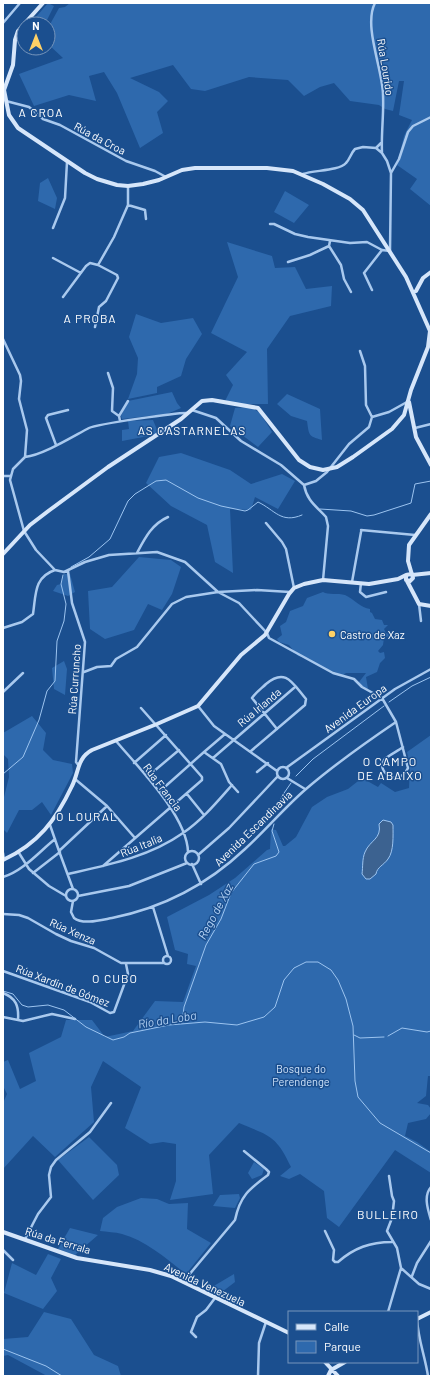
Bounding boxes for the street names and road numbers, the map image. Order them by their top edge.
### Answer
street label: Rúa Lourido [375,38,397,96]
street label: Rúa da Croa [72,119,128,157]
street label: Rúa Curruncho [65,643,83,715]
street label: Avenida Europa [321,681,389,735]
street label: Rúa Irlanda [235,685,283,729]
street label: Rúa Francia [141,761,185,813]
street label: Avenida Escandinavia [211,788,295,868]
street label: Rúa Italia [118,831,164,859]
street label: Rúa Xenza [48,915,98,947]
street label: Rúa Xardín de Gómez [14,961,112,1009]
street label: Rúa da Ferrala [24,1224,92,1256]
street label: Avenida Venezuela [162,1259,248,1309]

